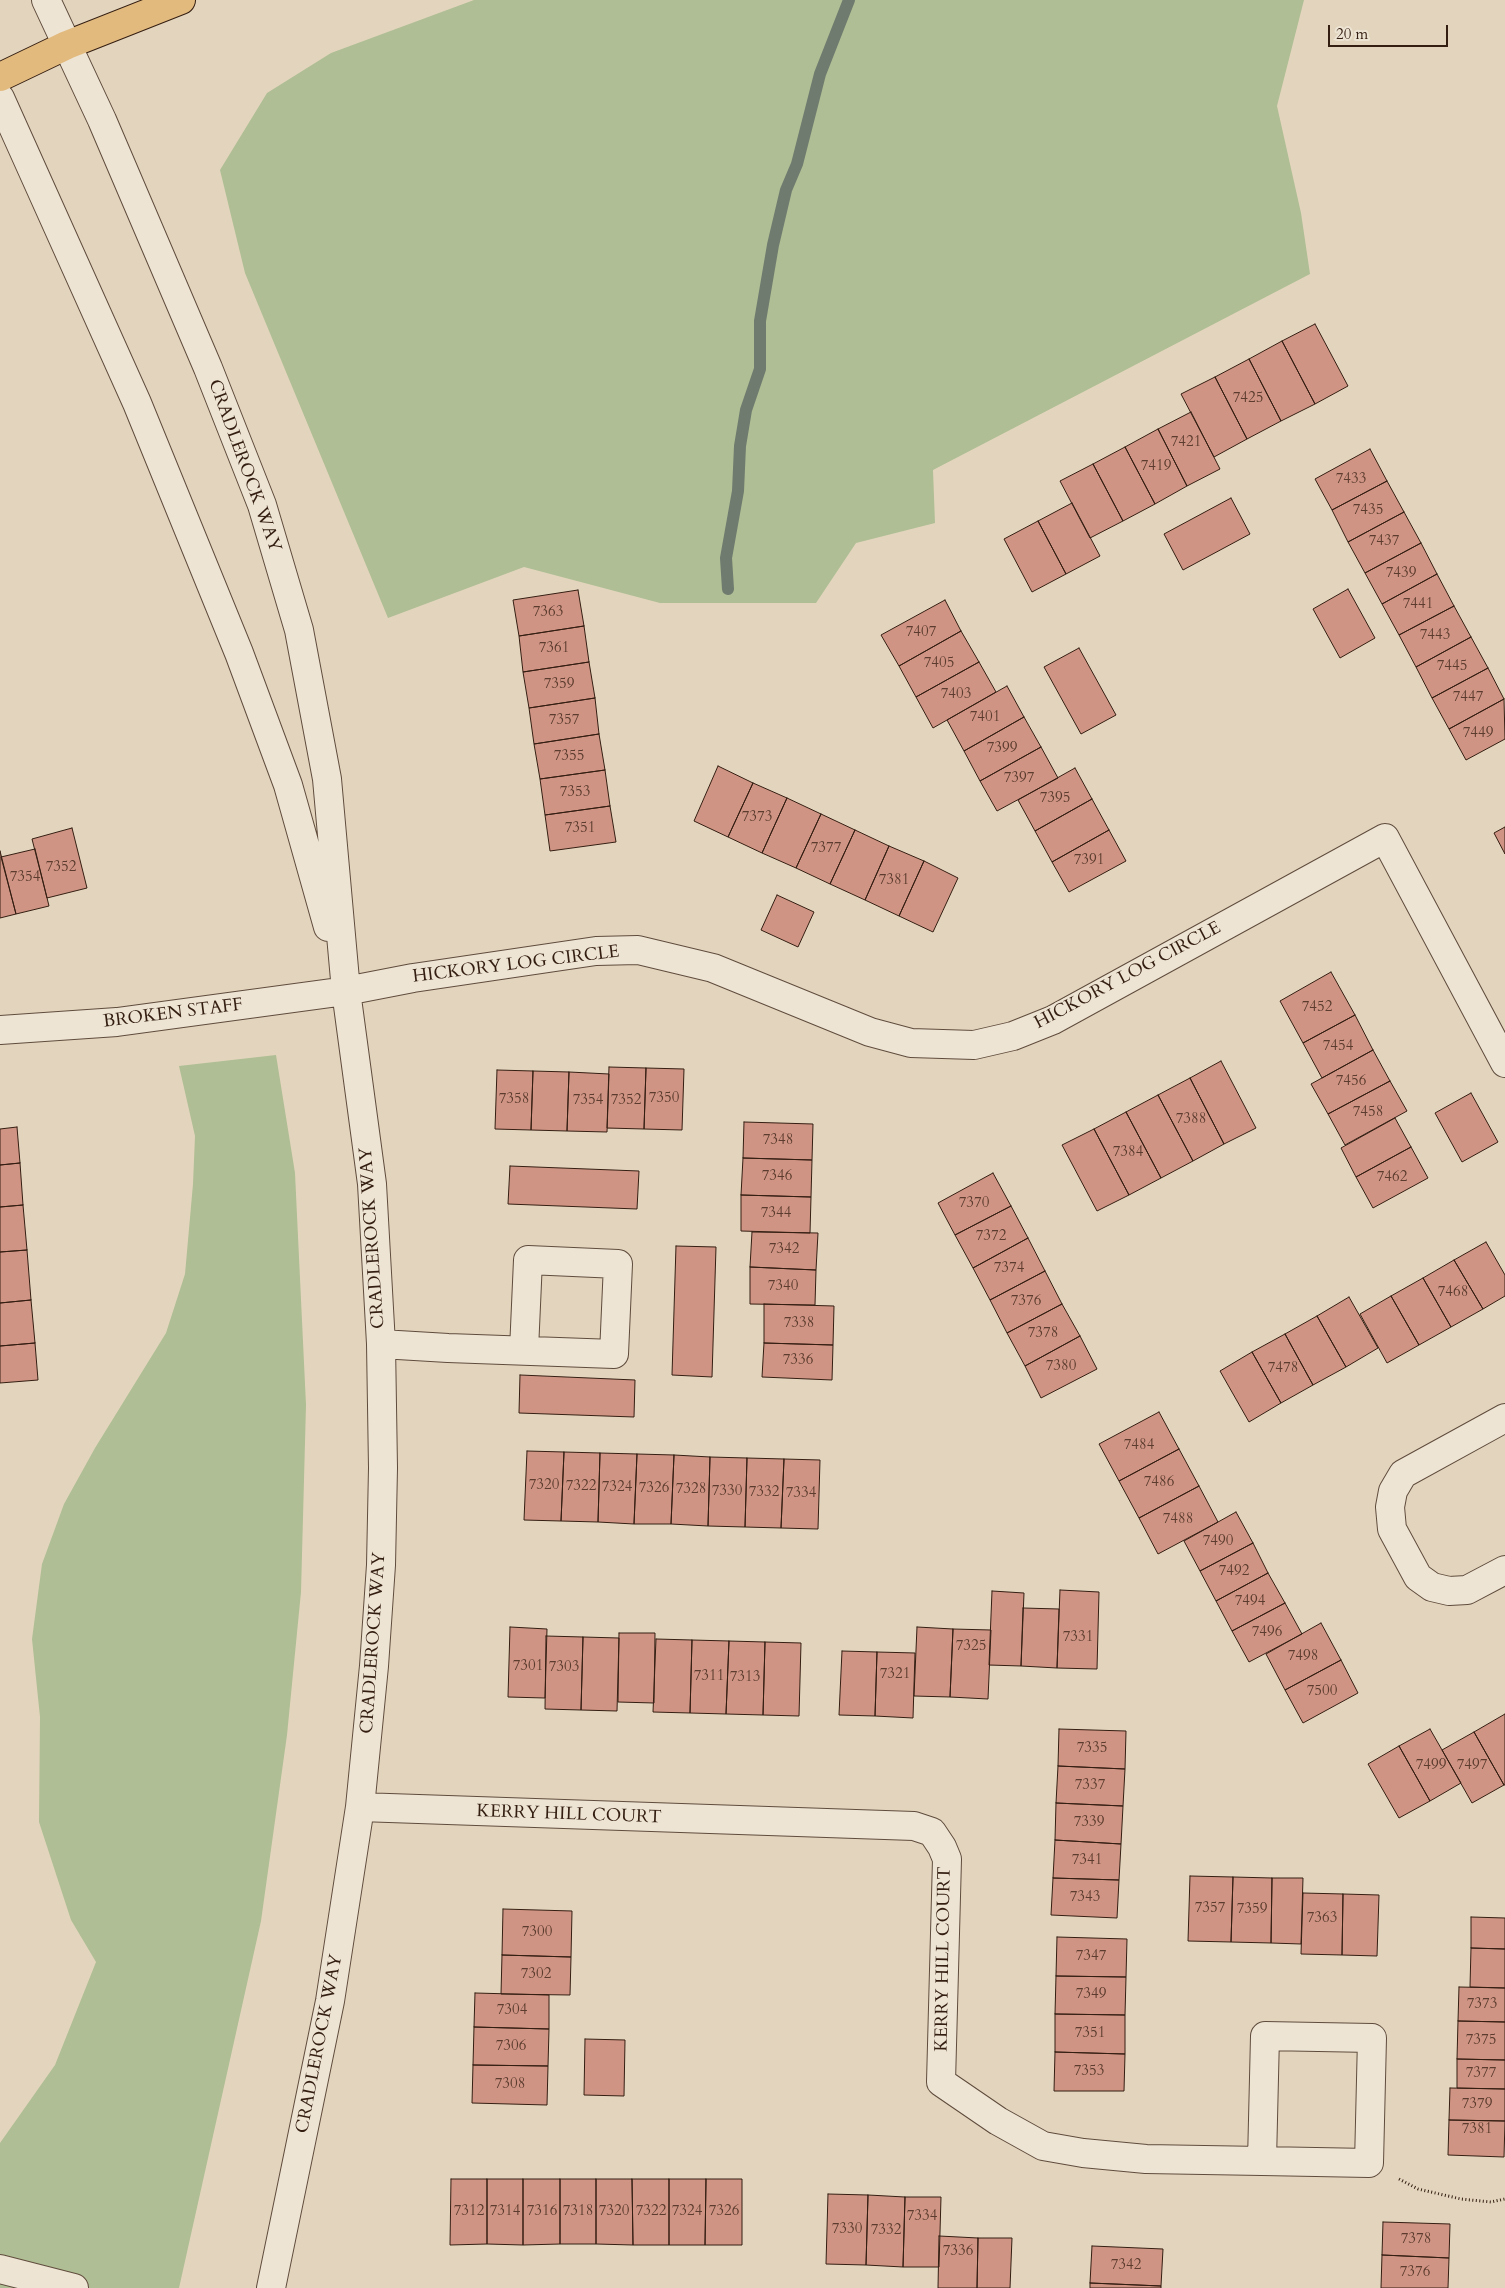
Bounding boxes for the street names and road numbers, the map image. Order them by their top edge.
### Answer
street label: CRADLEROCK WAY [203,377,285,555]
street label: HICKORY LOG CIRCLE [1031,918,1225,1034]
street label: HICKORY LOG CIRCLE [411,942,621,988]
street label: BROKEN STAFF [102,995,244,1033]
street label: CRADLEROCK WAY [356,1147,390,1329]
street label: CRADLEROCK WAY [357,1552,391,1734]
street label: KERRY HILL COURT [476,1801,662,1829]
street label: KERRY HILL COURT [932,1866,956,2052]
street label: CRADLEROCK WAY [292,1953,348,2135]

